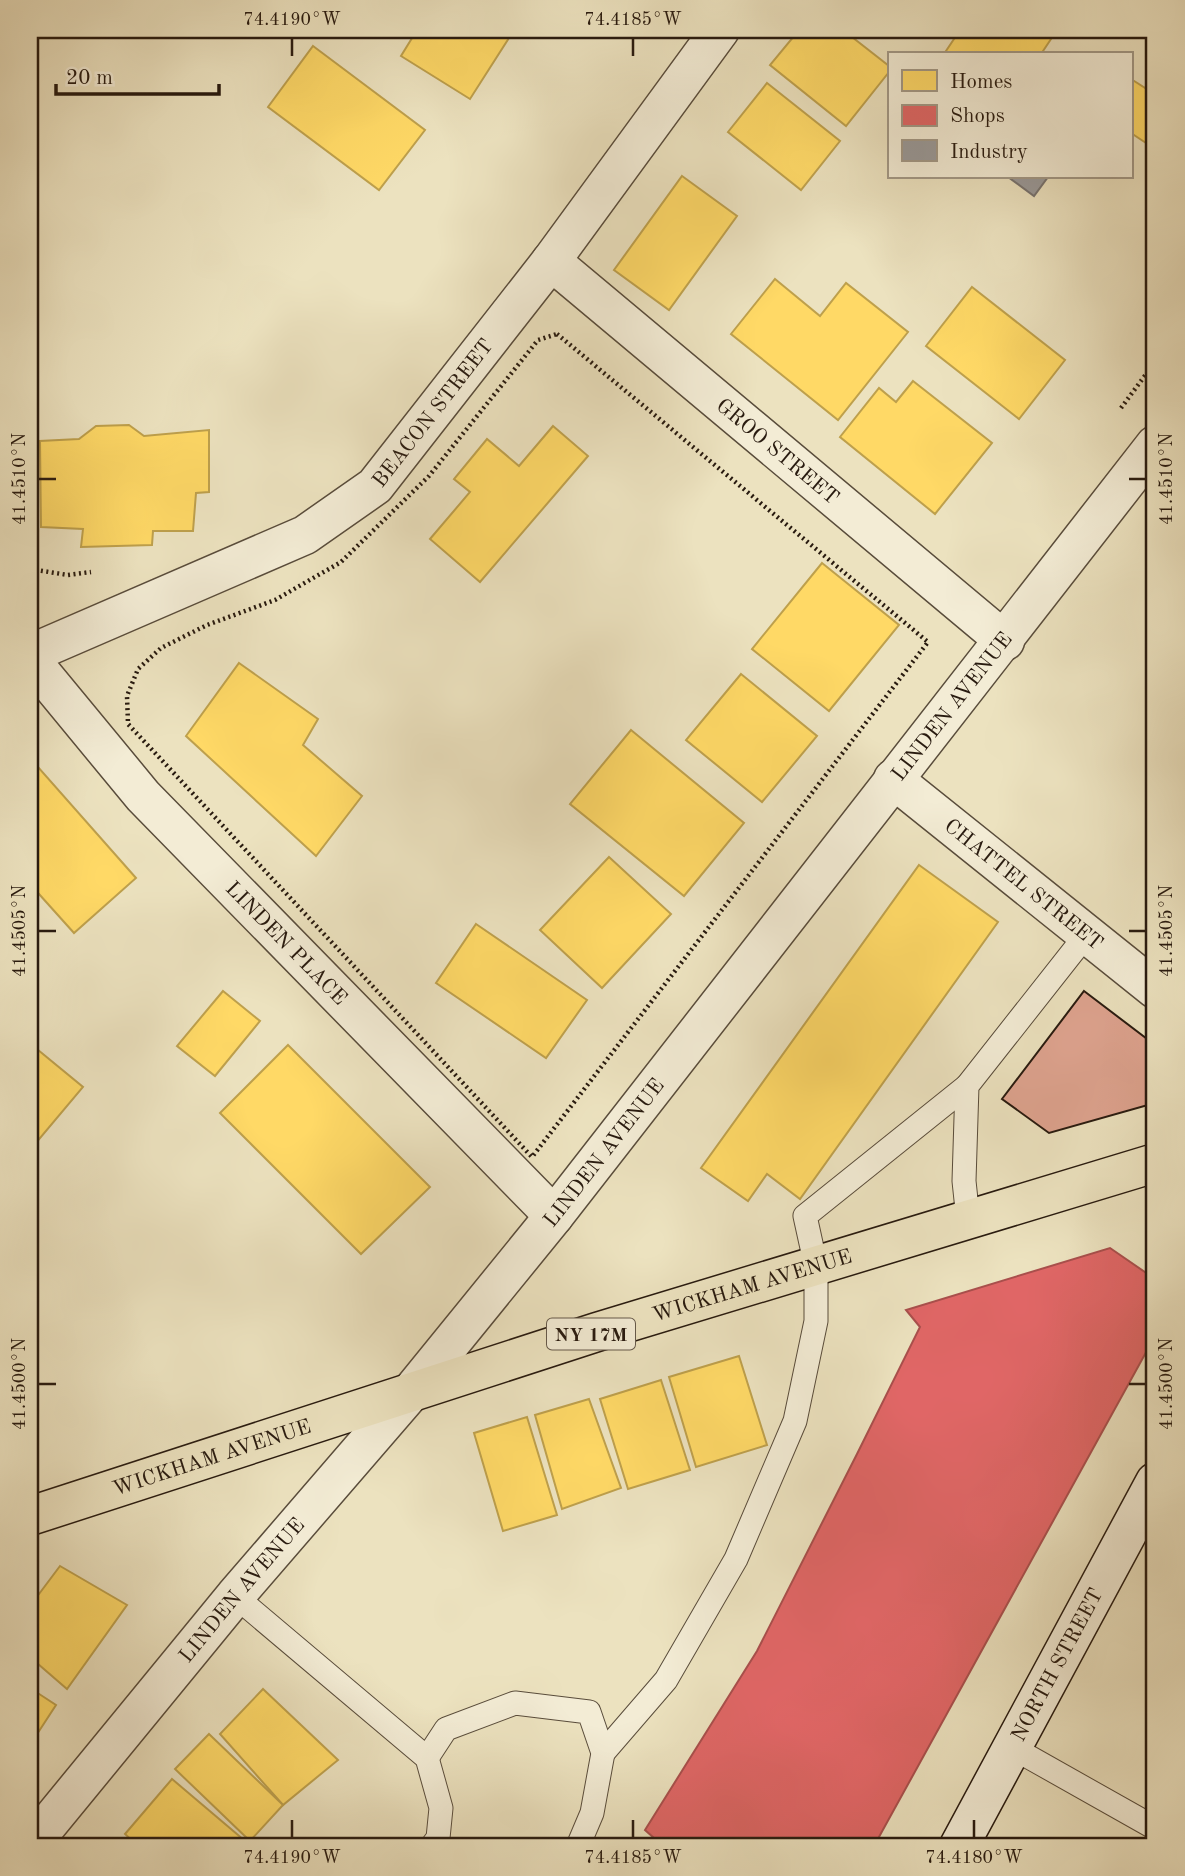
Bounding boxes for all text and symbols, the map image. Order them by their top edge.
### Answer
text: 74.4190°W [243,11,341,29]
text: 74.4185°W [584,11,682,29]
scale bar [56,52,219,96]
legend [888,52,1132,178]
text: 20 m [66,68,113,89]
text: Homes [950,72,1012,93]
text: Shops [950,106,1005,127]
text: Industry [950,142,1028,163]
street label: BEACON STREET [369,336,498,492]
street label: GROO STREET [712,395,842,509]
text: 41.4510°N [11,433,29,525]
text: 41.4510°N [1158,433,1176,525]
street label: LINDEN AVENUE [888,629,1017,785]
street label: CHATTEL STREET [940,816,1106,955]
street label: LINDEN PLACE [221,878,350,1010]
text: 41.4505°N [11,885,29,977]
text: 41.4505°N [1158,885,1176,977]
street label: LINDEN AVENUE [540,1075,669,1232]
street label: WICKHAM AVENUE [650,1246,855,1327]
road number: NY 17M [547,1318,635,1350]
text: 41.4500°N [11,1338,29,1430]
text: 41.4500°N [1158,1338,1176,1430]
street label: WICKHAM AVENUE [110,1417,314,1500]
street label: LINDEN AVENUE [176,1515,309,1667]
street label: NORTH STREET [1008,1585,1108,1745]
text: 74.4190°W [243,1849,341,1867]
text: 74.4185°W [584,1849,682,1867]
text: 74.4180°W [925,1849,1023,1867]

